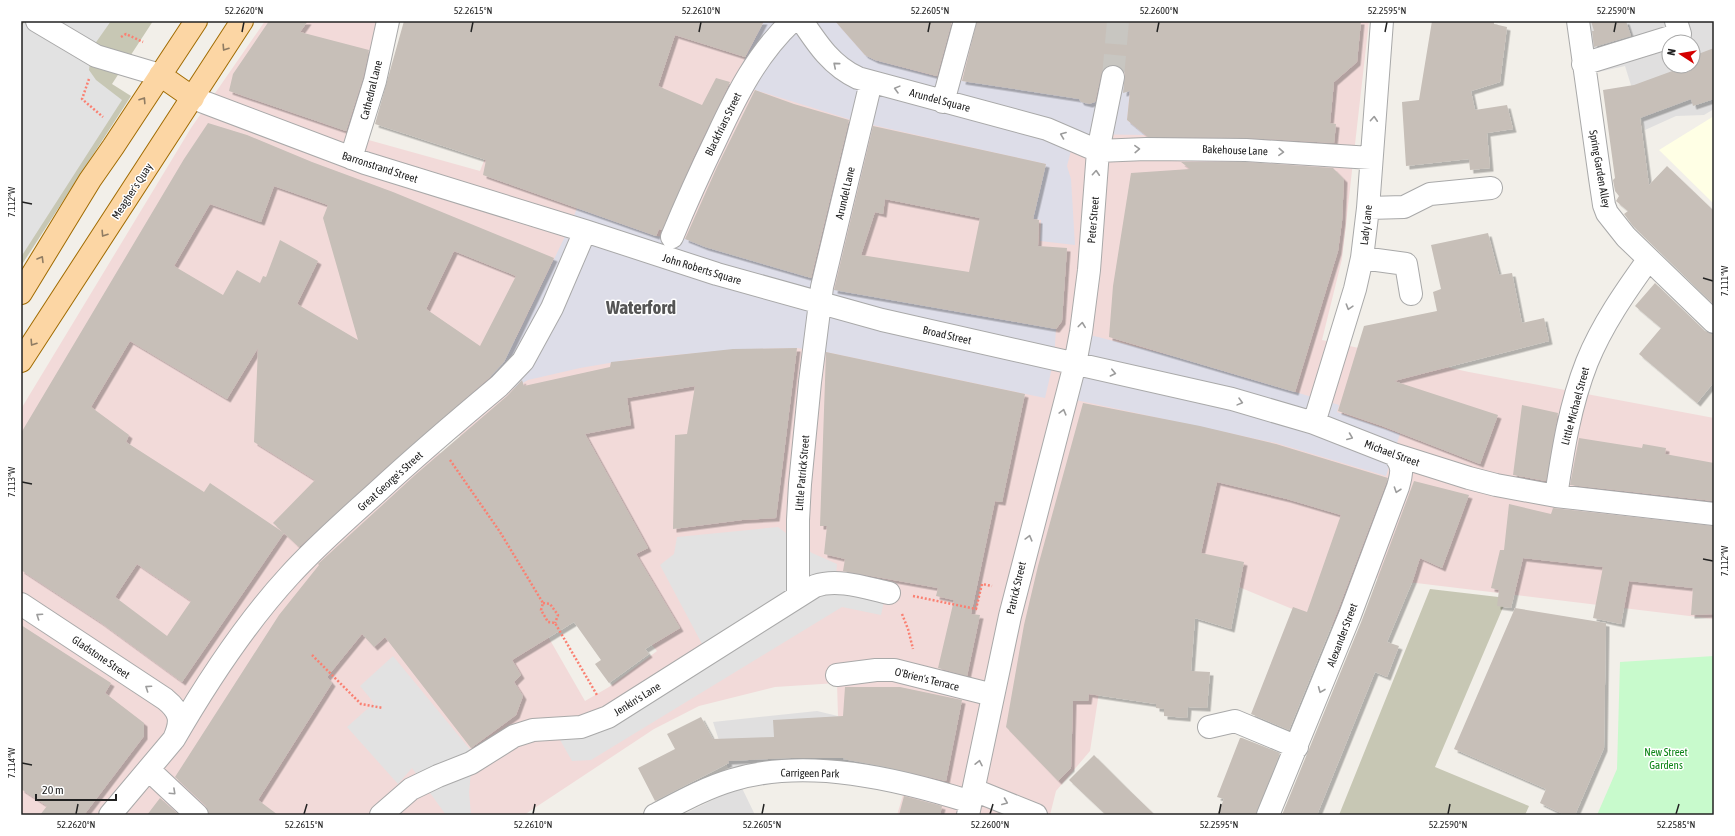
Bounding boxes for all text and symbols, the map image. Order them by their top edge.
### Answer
text: 52.2620°N [225,5,263,16]
text: 52.2615°N [454,5,492,16]
text: 52.2610°N [682,5,720,16]
text: 52.2605°N [911,5,949,16]
text: 52.2600°N [1140,5,1178,16]
text: 52.2595°N [1368,5,1406,16]
text: 52.2590°N [1597,5,1635,16]
north arrow [1661,34,1701,74]
one-way arrow [222,44,230,51]
text: N [1665,47,1678,56]
street label: Cathedral Lane [358,59,384,121]
one-way arrow [834,62,841,69]
one-way arrow [894,85,901,94]
street label: Arundel Square [908,86,972,114]
street label: Blackfriars Street [703,90,743,158]
one-way arrow [139,97,146,104]
one-way arrow [1370,116,1379,122]
street label: Spring Garden Alley [1587,129,1613,209]
one-way arrow [1059,131,1066,139]
street label: Bakehouse Lane [1202,143,1268,157]
one-way arrow [1134,145,1140,153]
one-way arrow [1278,147,1284,156]
street label: Barronstrand Street [341,149,419,185]
street label: Meagher's Quay [109,160,155,221]
street label: Arundel Lane [833,166,857,220]
one-way arrow [1092,170,1101,176]
text: 7.112°W [6,186,17,217]
street label: Peter Street [1085,196,1101,244]
street label: Lady Lane [1358,204,1374,246]
one-way arrow [101,230,109,237]
street label: John Roberts Square [661,251,743,287]
one-way arrow [37,256,44,263]
text: 7.111°W [1719,265,1730,296]
district label: Waterford [605,296,676,318]
one-way arrow [1346,303,1354,310]
one-way arrow [1077,322,1086,328]
street label: Broad Street [921,324,973,346]
one-way arrow [31,338,38,345]
street label: Little Michael Street [1559,366,1591,446]
one-way arrow [1110,368,1116,376]
one-way arrow [1237,397,1243,405]
one-way arrow [1058,409,1067,416]
one-way arrow [1346,432,1354,440]
street label: Little Patrick Street [793,435,811,511]
street label: Michael Street [1363,437,1421,469]
street label: Great George's Street [355,449,425,513]
text: 7.113°W [6,466,17,497]
one-way arrow [1393,486,1401,493]
one-way arrow [1024,535,1033,542]
text: 7.112°W [1719,545,1730,576]
street label: Patrick Street [1004,560,1028,616]
street label: Alexander Street [1324,602,1360,668]
one-way arrow [37,614,44,621]
street label: Gladstone Street [70,633,132,681]
street label: O'Brien's Terrace [893,665,961,693]
street label: Jenkin's Lane [611,680,663,718]
one-way arrow [145,685,152,693]
one-way arrow [1317,686,1325,693]
park label: New Street Gardens [1644,746,1688,771]
text: 7.114°W [6,747,17,778]
one-way arrow [975,760,983,766]
street label: Carrigeen Park [781,766,840,780]
scale bar [36,776,116,802]
text: 20 m [42,783,64,797]
one-way arrow [168,788,176,795]
one-way arrow [1001,797,1009,805]
text: 52.2620°N [57,819,95,830]
text: 52.2615°N [285,819,323,830]
text: 52.2610°N [514,819,552,830]
text: 52.2605°N [743,819,781,830]
text: 52.2600°N [971,819,1009,830]
text: 52.2595°N [1200,819,1238,830]
text: 52.2590°N [1429,819,1467,830]
text: 52.2585°N [1657,819,1695,830]

